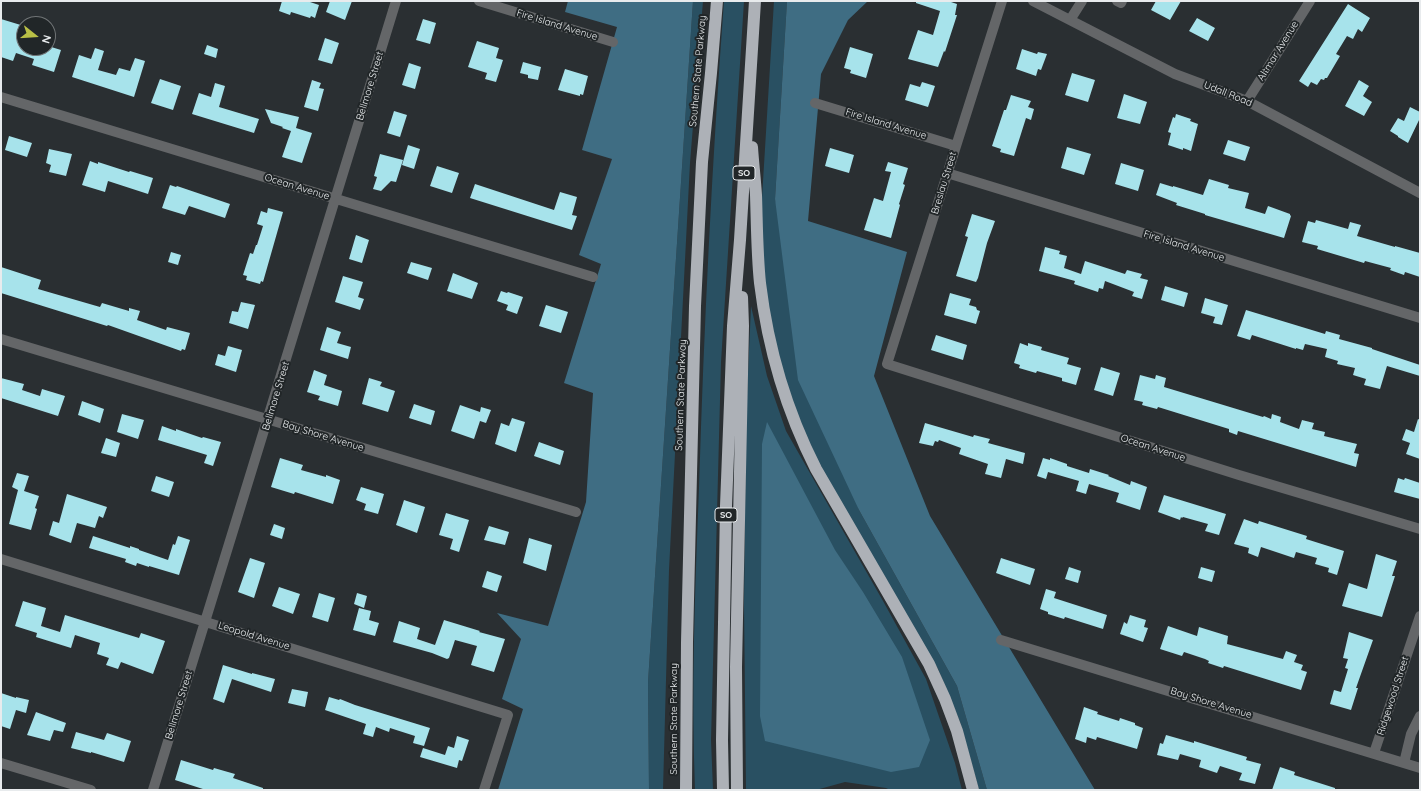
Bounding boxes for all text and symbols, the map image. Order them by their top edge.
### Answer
street label: Fire Island Avenue [515,7,599,43]
street label: Southern State Parkway [687,15,709,127]
north arrow [16,16,56,56]
street label: Altmar Avenue [1255,19,1301,83]
text: N [39,33,54,45]
street label: Bellmore Street [354,50,386,122]
street label: Udall Road [1202,79,1254,109]
street label: Fire Island Avenue [844,106,928,142]
street label: Breslau Street [929,150,959,216]
road number: SO [733,166,755,180]
street label: Ocean Avenue [263,171,331,203]
street label: Fire Island Avenue [1142,228,1226,264]
street label: Southern State Parkway [673,339,689,451]
street label: Bellmore Street [260,360,292,432]
street label: Bay Shore Avenue [281,418,365,454]
street label: Ocean Avenue [1119,432,1187,464]
road number: SO [715,508,737,522]
street label: Leopold Avenue [217,619,291,653]
street label: Ridgewood Street [1375,655,1411,737]
street label: Southern State Parkway [668,663,680,775]
street label: Bellmore Street [163,669,195,741]
street label: Bay Shore Avenue [1169,685,1253,721]

